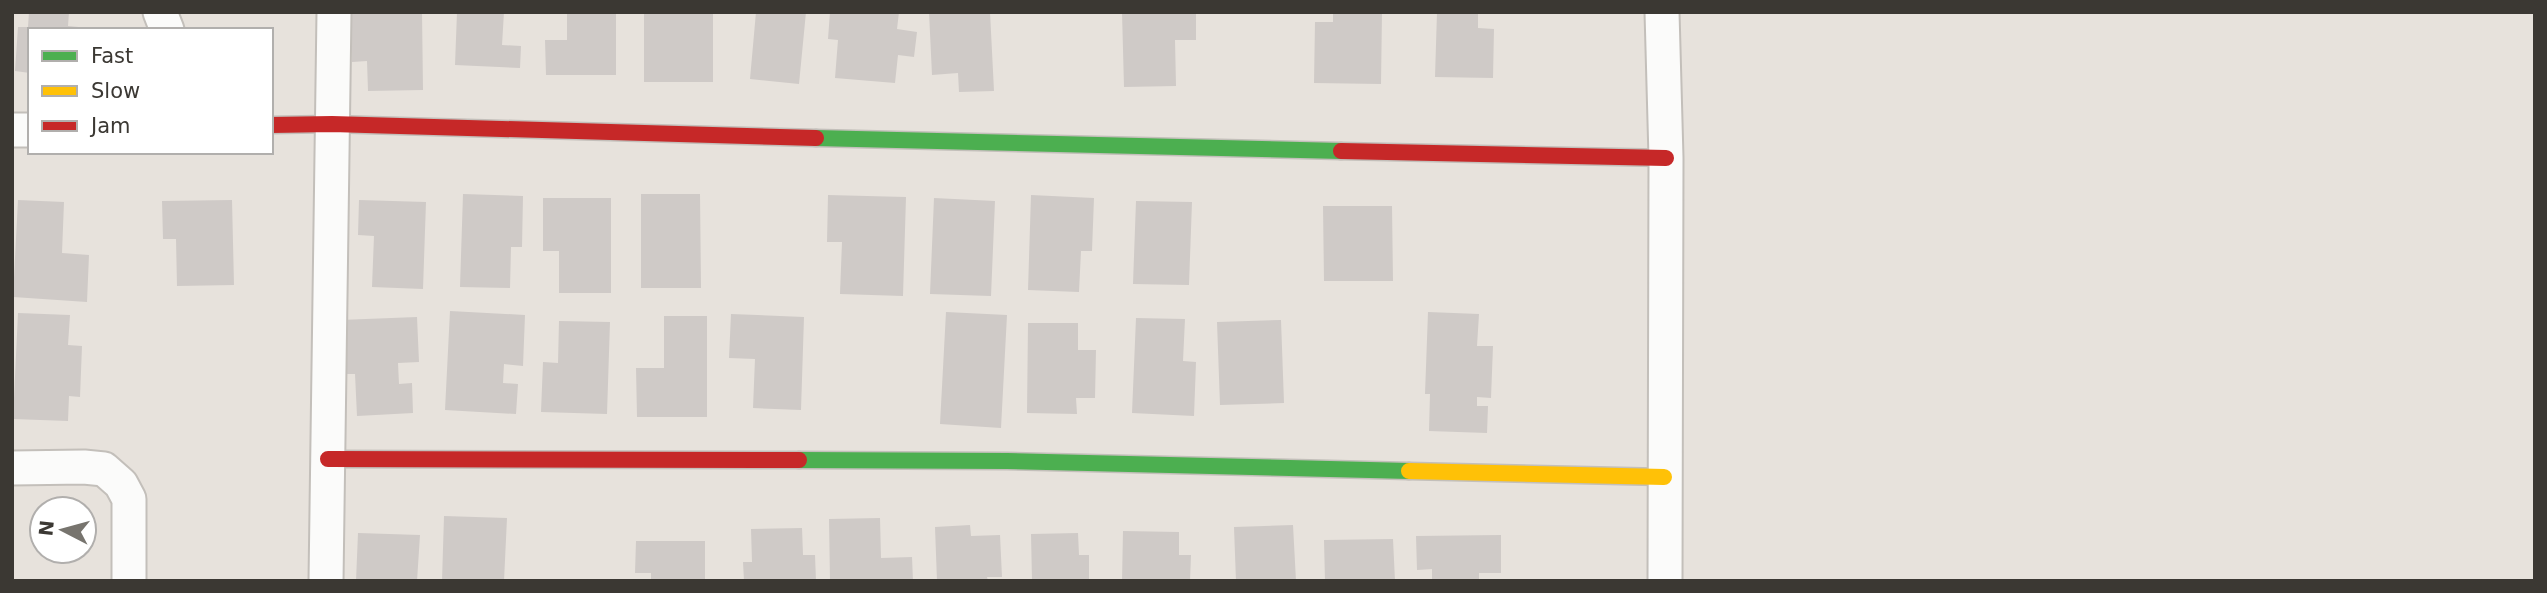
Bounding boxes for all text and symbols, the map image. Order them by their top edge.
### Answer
legend [28,28,273,154]
text: Fast [91,44,133,68]
text: Slow [91,79,140,103]
text: Jam [89,114,131,138]
north arrow [28,495,98,565]
text: N [34,519,58,537]

